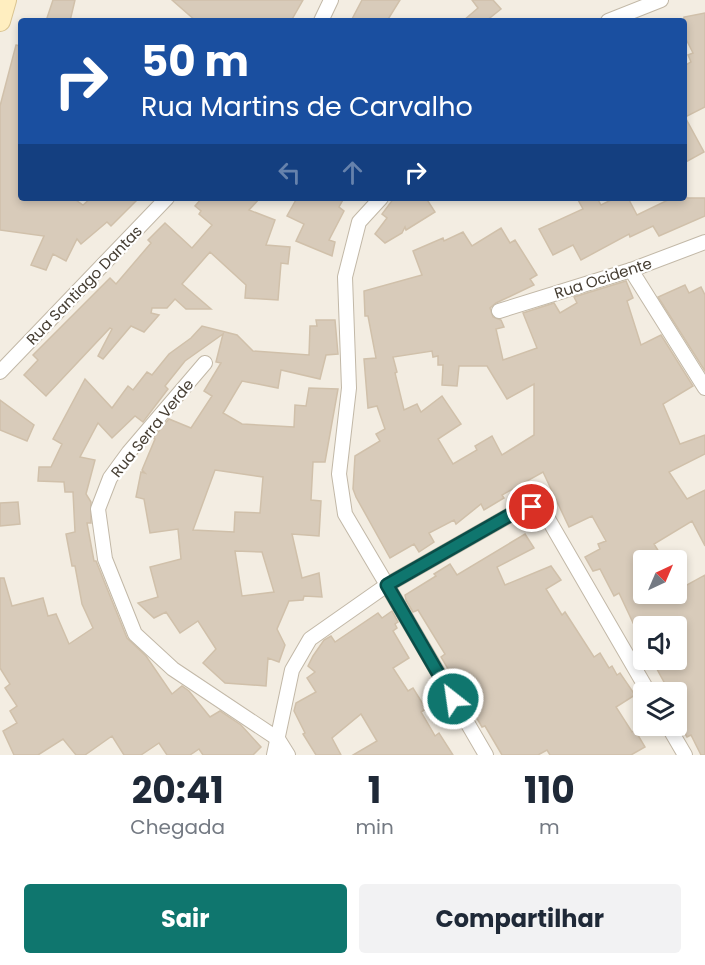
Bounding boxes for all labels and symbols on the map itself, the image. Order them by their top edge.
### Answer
street label: Rua Santiago Dantas [21,221,147,349]
street label: Rua Ocidente [552,252,654,304]
street label: Rua Serra Verde [106,374,198,482]
pin [506,481,557,532]
north arrow [633,550,687,604]
position arrow [421,667,485,731]

